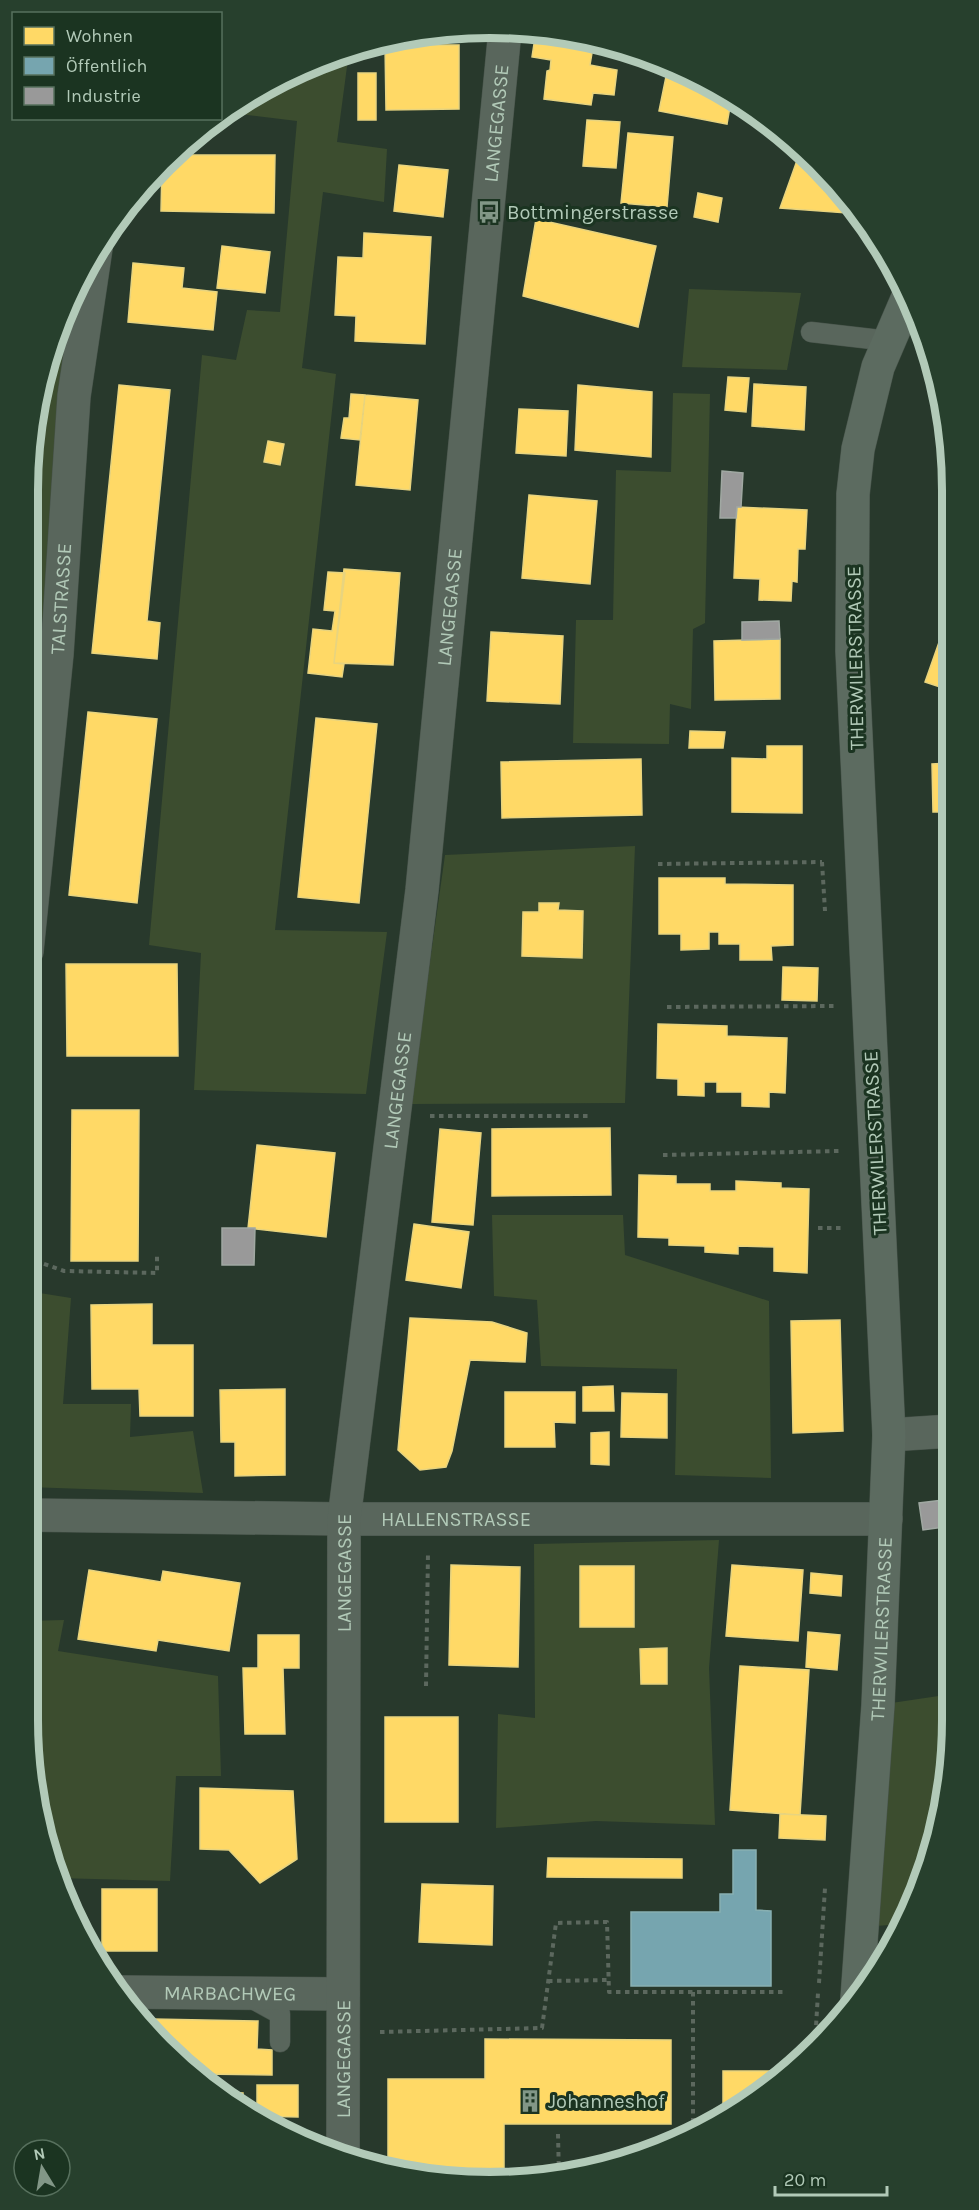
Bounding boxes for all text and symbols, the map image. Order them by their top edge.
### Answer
legend [12,12,222,120]
text: Wohnen [66,25,133,47]
text: Öffentlich [66,55,147,77]
street label: LANGEGASSE [479,63,514,184]
text: Industrie [66,85,141,107]
bus stop icon: Bottmingerstrasse [476,199,502,225]
place label: Bottmingerstrasse [507,201,679,224]
street label: TALSTRASSE [46,542,76,655]
street label: LANGEGASSE [433,547,467,667]
street label: THERWILERSTRASSE [842,566,869,750]
street label: LANGEGASSE [379,1030,416,1151]
street label: THERWILERSTRASSE [859,1050,892,1236]
street label: HALLENSTRASSE [381,1508,531,1531]
street label: LANGEGASSE [333,1514,356,1632]
street label: THERWILERSTRASSE [866,1536,897,1722]
street label: MARBACHWEG [164,1981,296,2006]
street label: LANGEGASSE [332,2000,355,2118]
building icon: Johanneshof [517,2088,543,2114]
place label: Johanneshof [548,2090,665,2113]
north arrow [12,2138,72,2198]
text: N [32,2143,47,2164]
scale bar [775,2159,888,2197]
text: 20 m [784,2169,826,2191]

